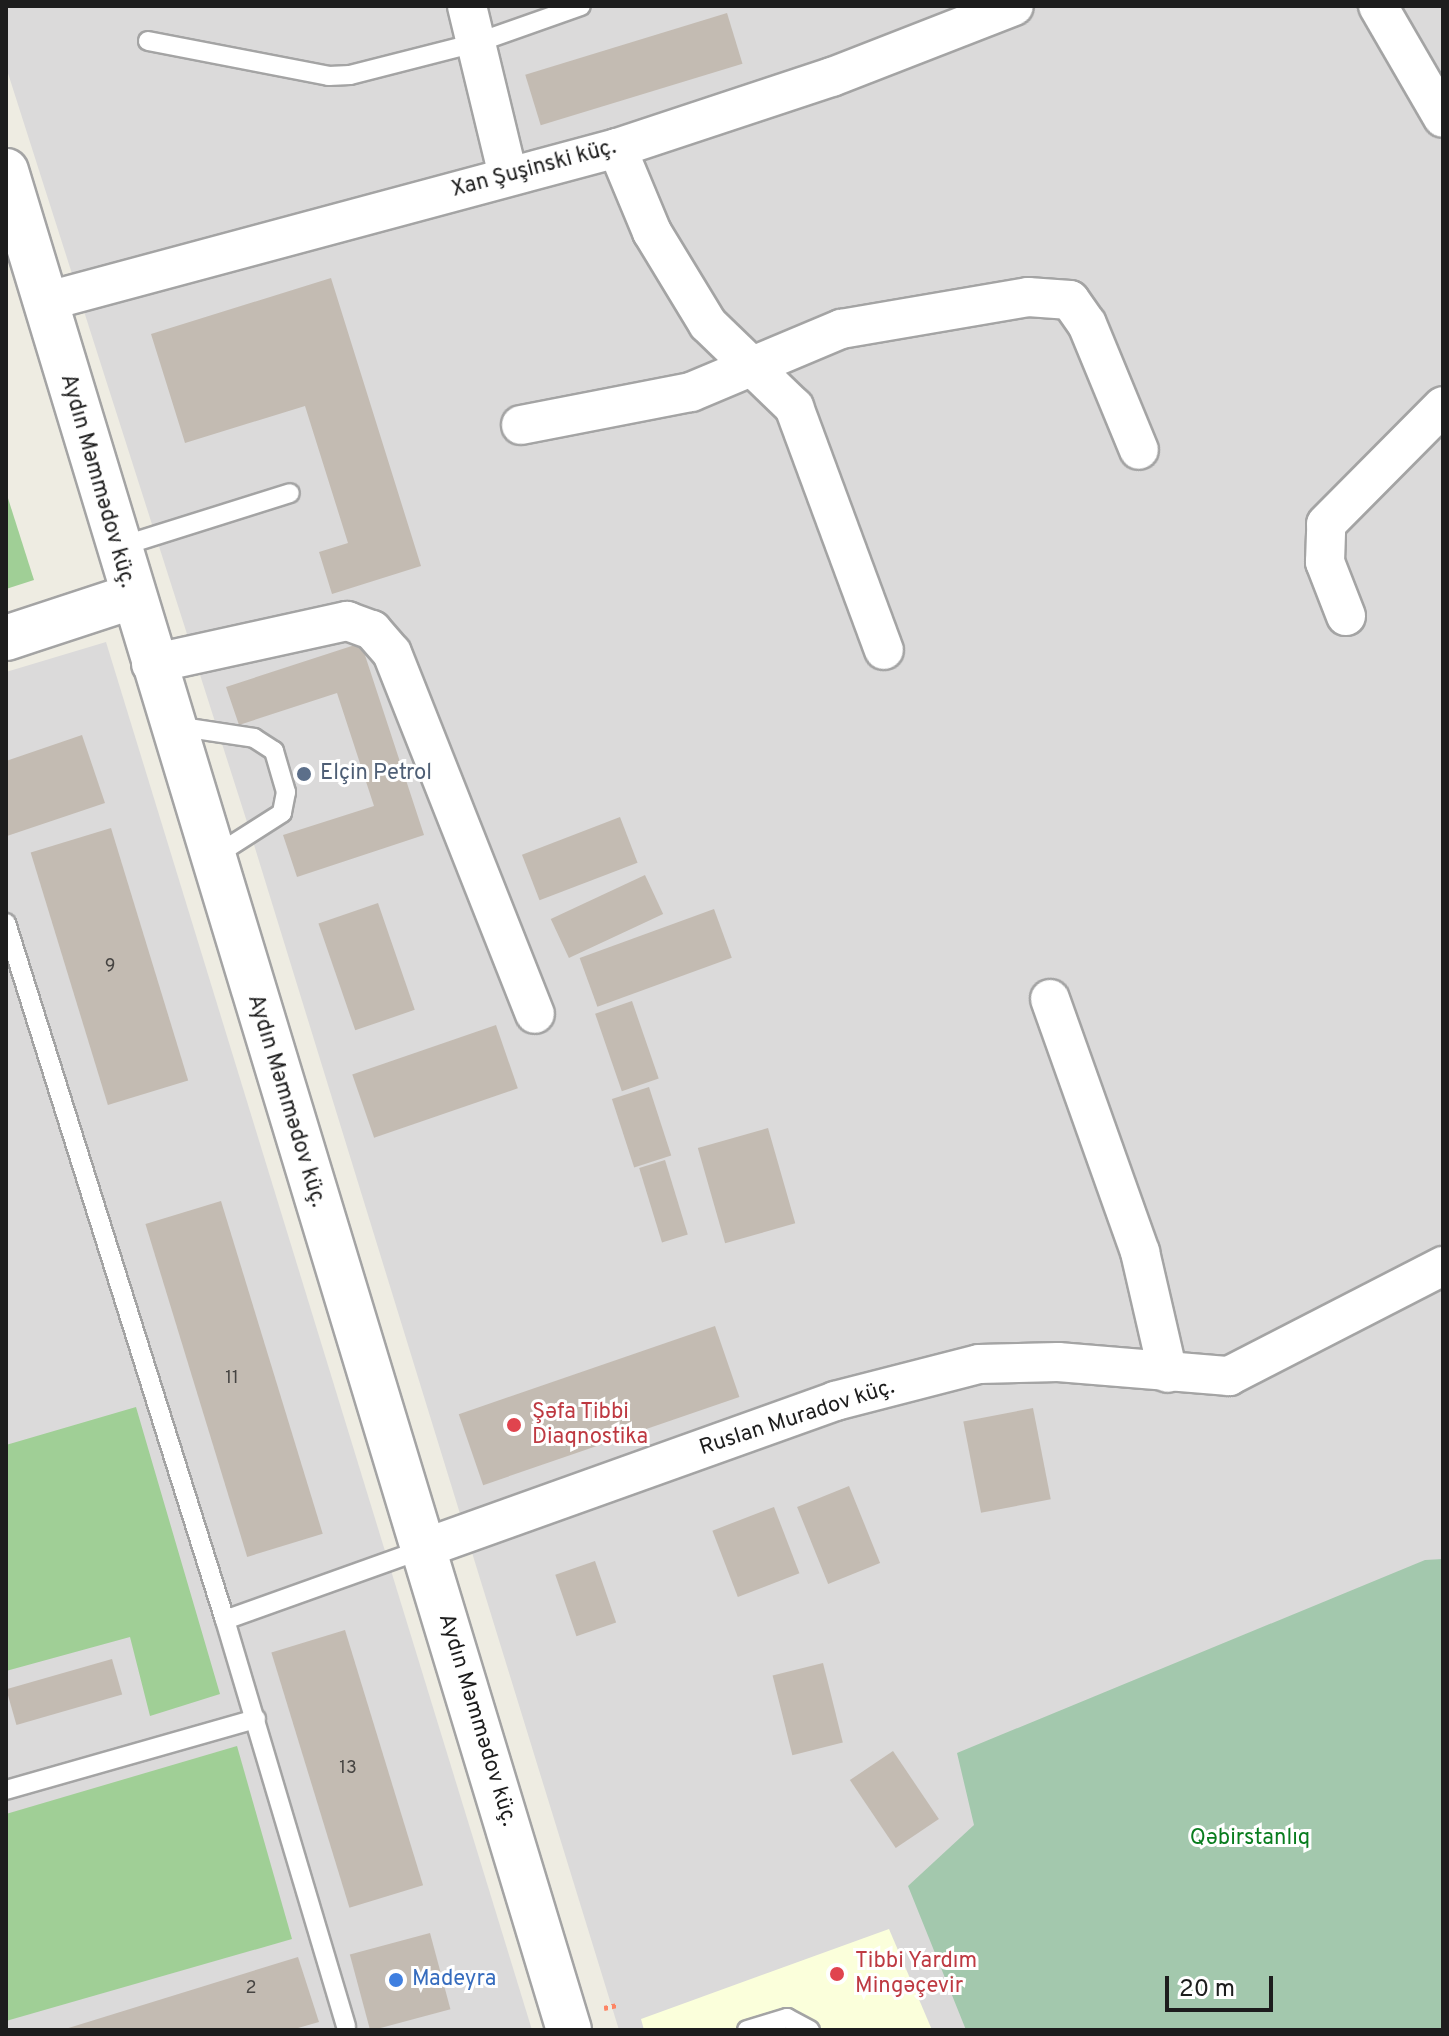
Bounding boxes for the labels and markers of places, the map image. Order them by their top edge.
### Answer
place label: Elçin Petrol [320,761,432,787]
marker: Elçin Petrol [295,765,313,783]
place label: Şəfa Tibbi Diaqnostika [532,1399,648,1450]
marker: Şəfa Tibbi Diaqnostika [503,1414,525,1436]
place label: Tibbi Yardım Mingəçevir [855,1948,978,2000]
marker: Tibbi Yardım Mingəçevir [826,1963,848,1985]
place label: Madeyra [412,1967,496,1993]
marker: Madeyra [387,1971,405,1989]

